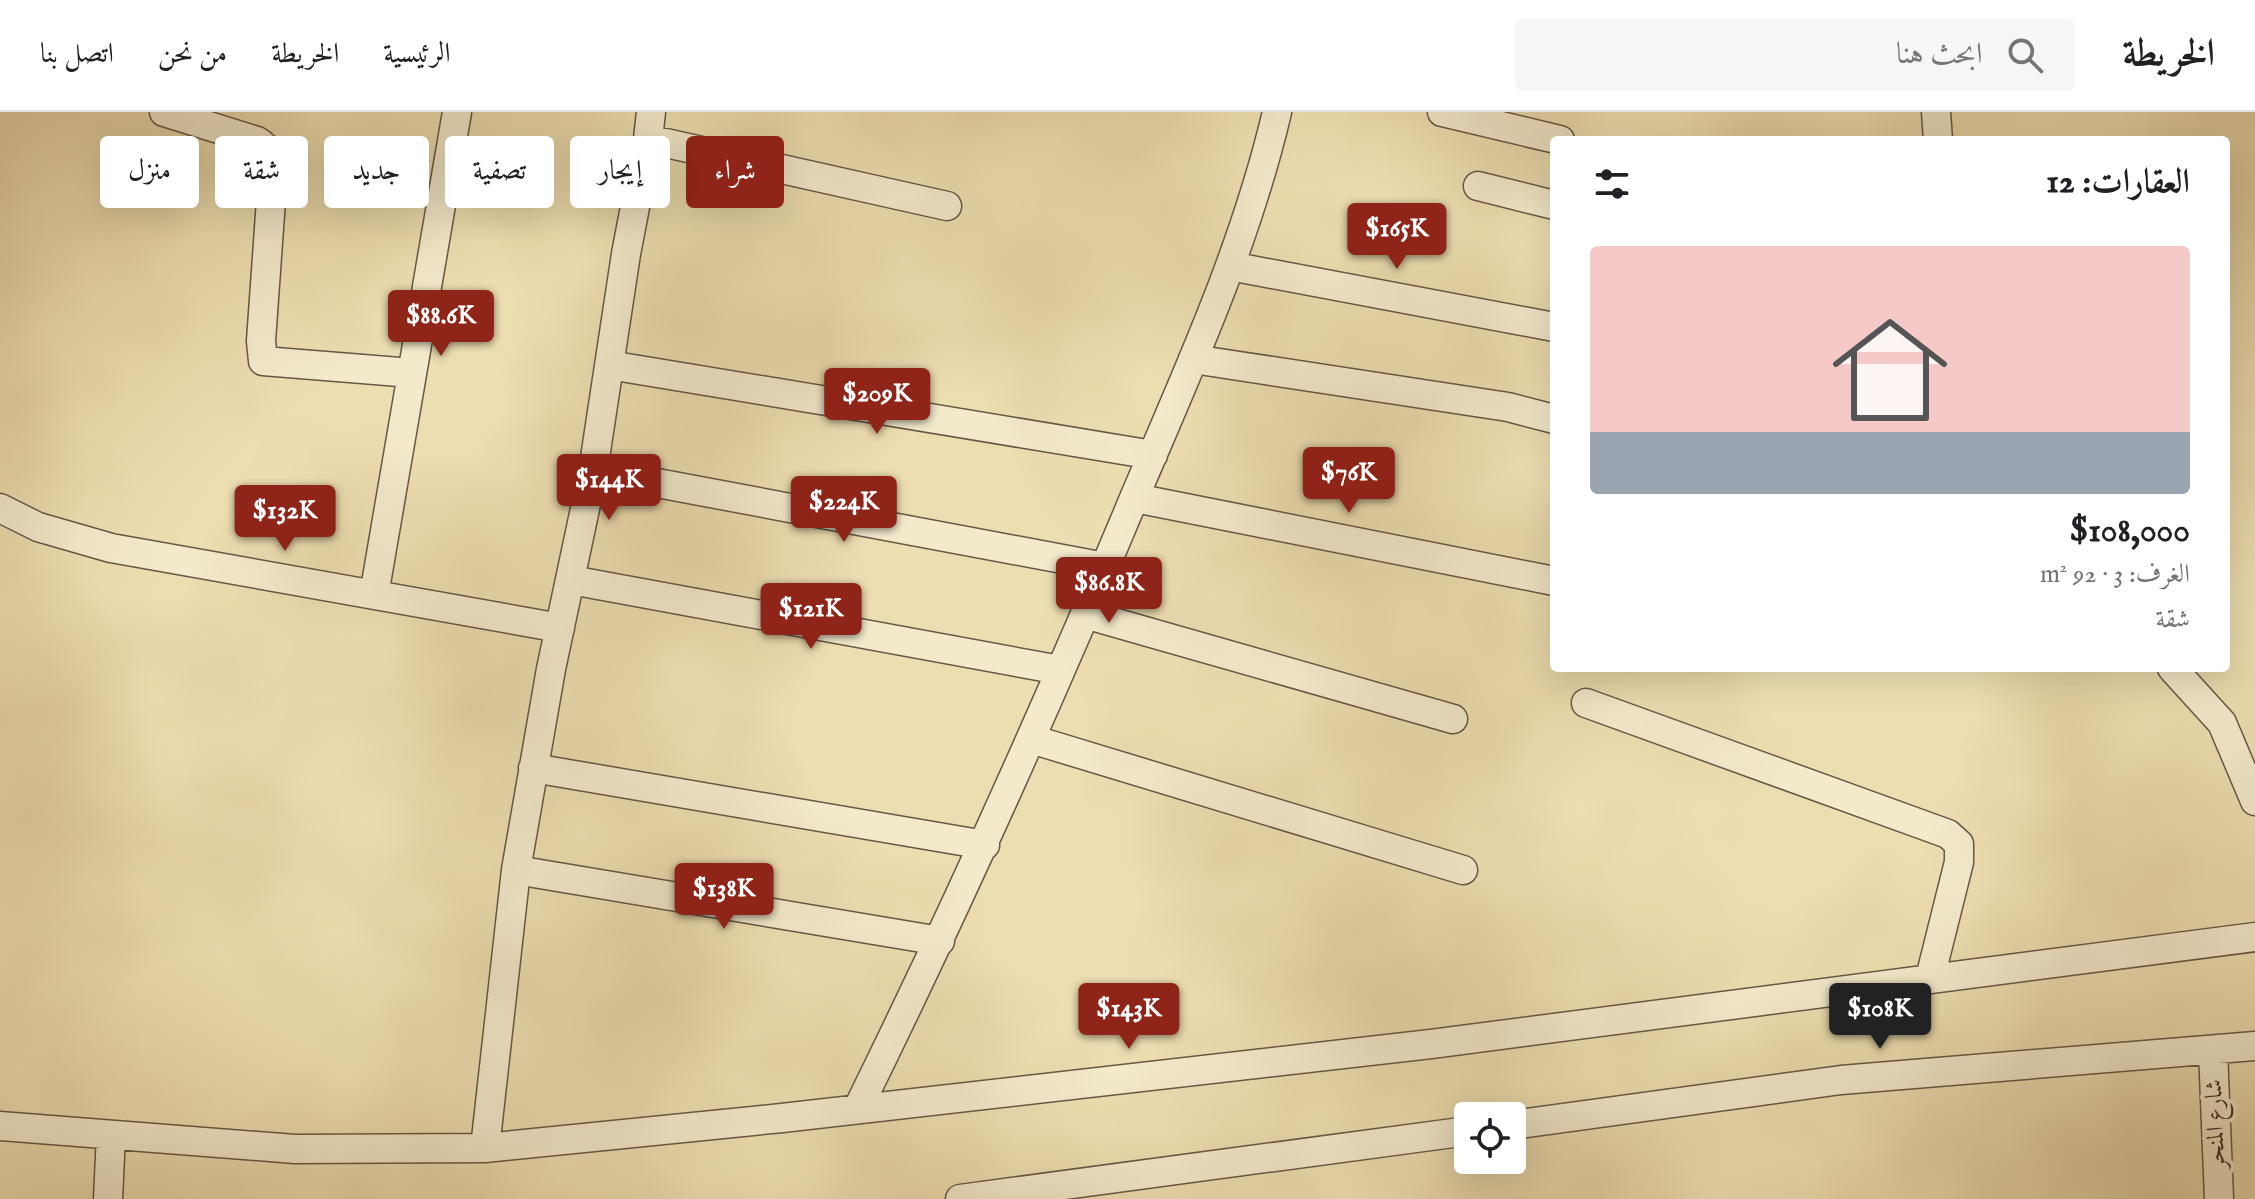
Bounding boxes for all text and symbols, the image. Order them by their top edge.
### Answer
search box [1515,19,2075,91]
text: الخريطة [2123,31,2215,79]
icon: search [2003,33,2047,77]
text: ابحث هنا [1896,36,1983,74]
text: اتصل بنا [40,37,114,72]
text: من نحن [158,37,227,72]
text: الخريطة [271,37,339,72]
text: الرئيسية [383,37,451,72]
chip: منزل [100,136,199,208]
chip: شقة [215,136,308,208]
chip: جديد [324,136,429,208]
chip: تصفية [445,136,554,208]
chip: إيجار [570,136,670,208]
chip: شراء [686,136,784,208]
text: العقارات: 12 [2046,161,2190,204]
icon: filters [1590,162,1634,206]
pin: $165K [1341,203,1453,271]
text: $165K [1365,212,1429,245]
pin: $88.6K [376,290,506,358]
icon: home [1818,298,1962,442]
text: $88.6K [406,299,476,332]
pin: $209K [821,368,933,436]
text: $209K [842,377,912,410]
pin: $76K [1302,447,1396,515]
pin: $144K [553,454,665,522]
text: $76K [1321,456,1377,489]
text: $144K [575,463,643,496]
pin: $224K [788,476,900,544]
pin: $132K [229,485,341,553]
text: $224K [809,485,879,518]
text: $132K [253,494,317,527]
text: $108,000 [2069,510,2190,553]
pin: $86.8K [1044,557,1174,625]
text: الغرف: 3 · 92 m² [2040,558,2190,591]
text: $86.8K [1074,566,1144,599]
pin: $121K [755,583,867,651]
text: $121K [779,592,843,625]
text: شقة [2156,603,2190,636]
pin: $138K [668,863,780,931]
text: $138K [693,872,755,905]
pin: $143K [1073,983,1185,1051]
pin: $108K [1824,983,1936,1051]
text: $143K [1096,992,1162,1025]
text: $108K [1847,992,1913,1025]
street label: شارع المنحر [2199,1079,2236,1172]
map controls [1454,1102,1526,1174]
button: locate [1454,1102,1526,1174]

